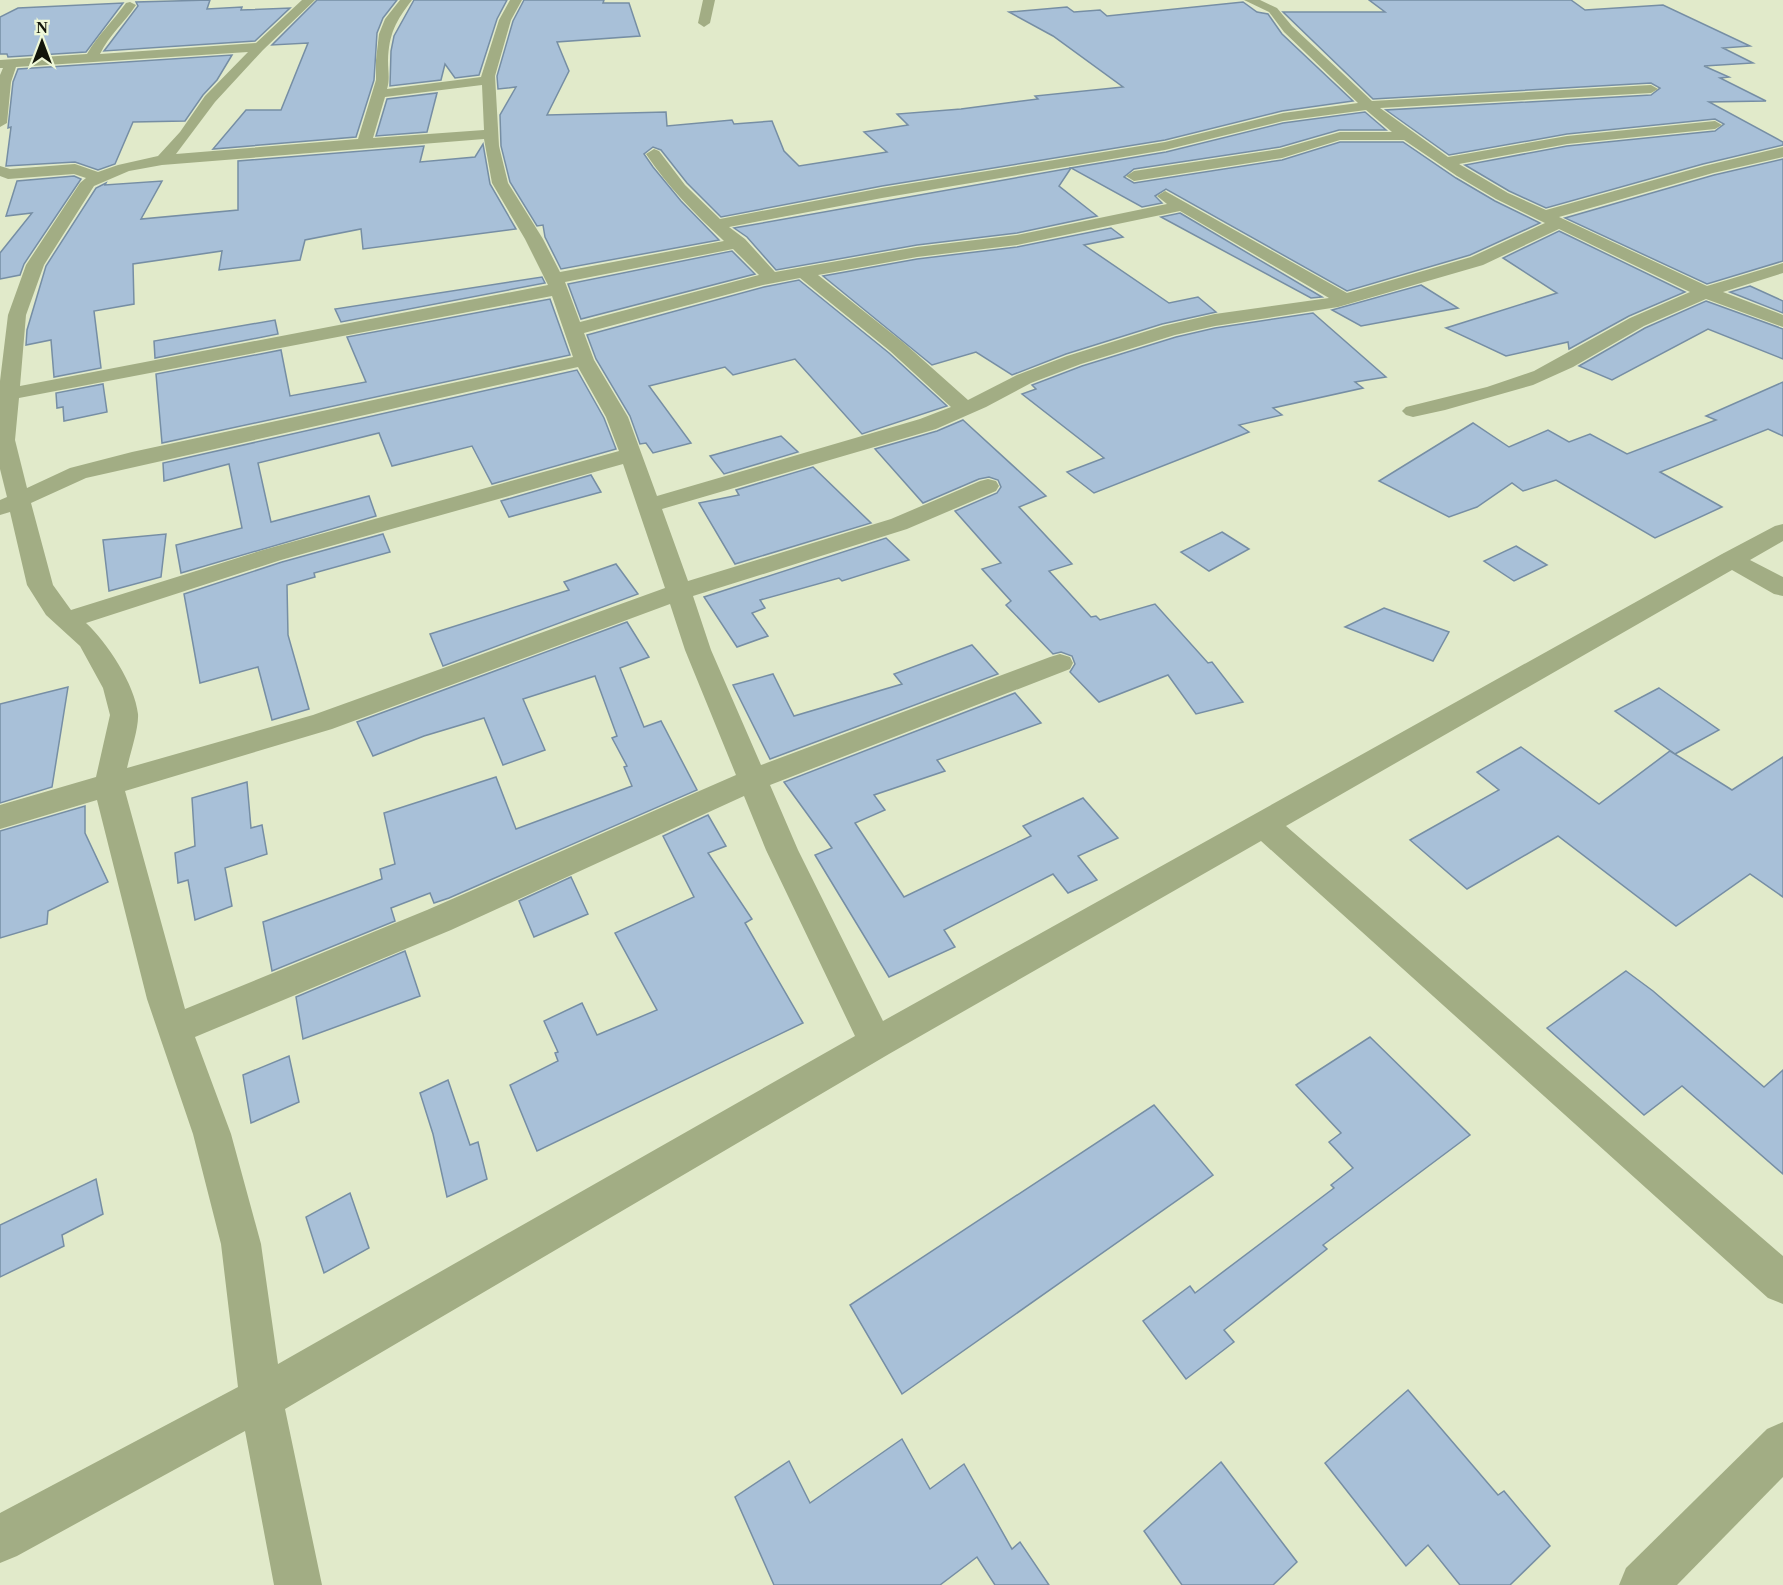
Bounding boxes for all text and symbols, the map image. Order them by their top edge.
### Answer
north arrow [12,12,72,72]
text: N [36,19,48,36]

